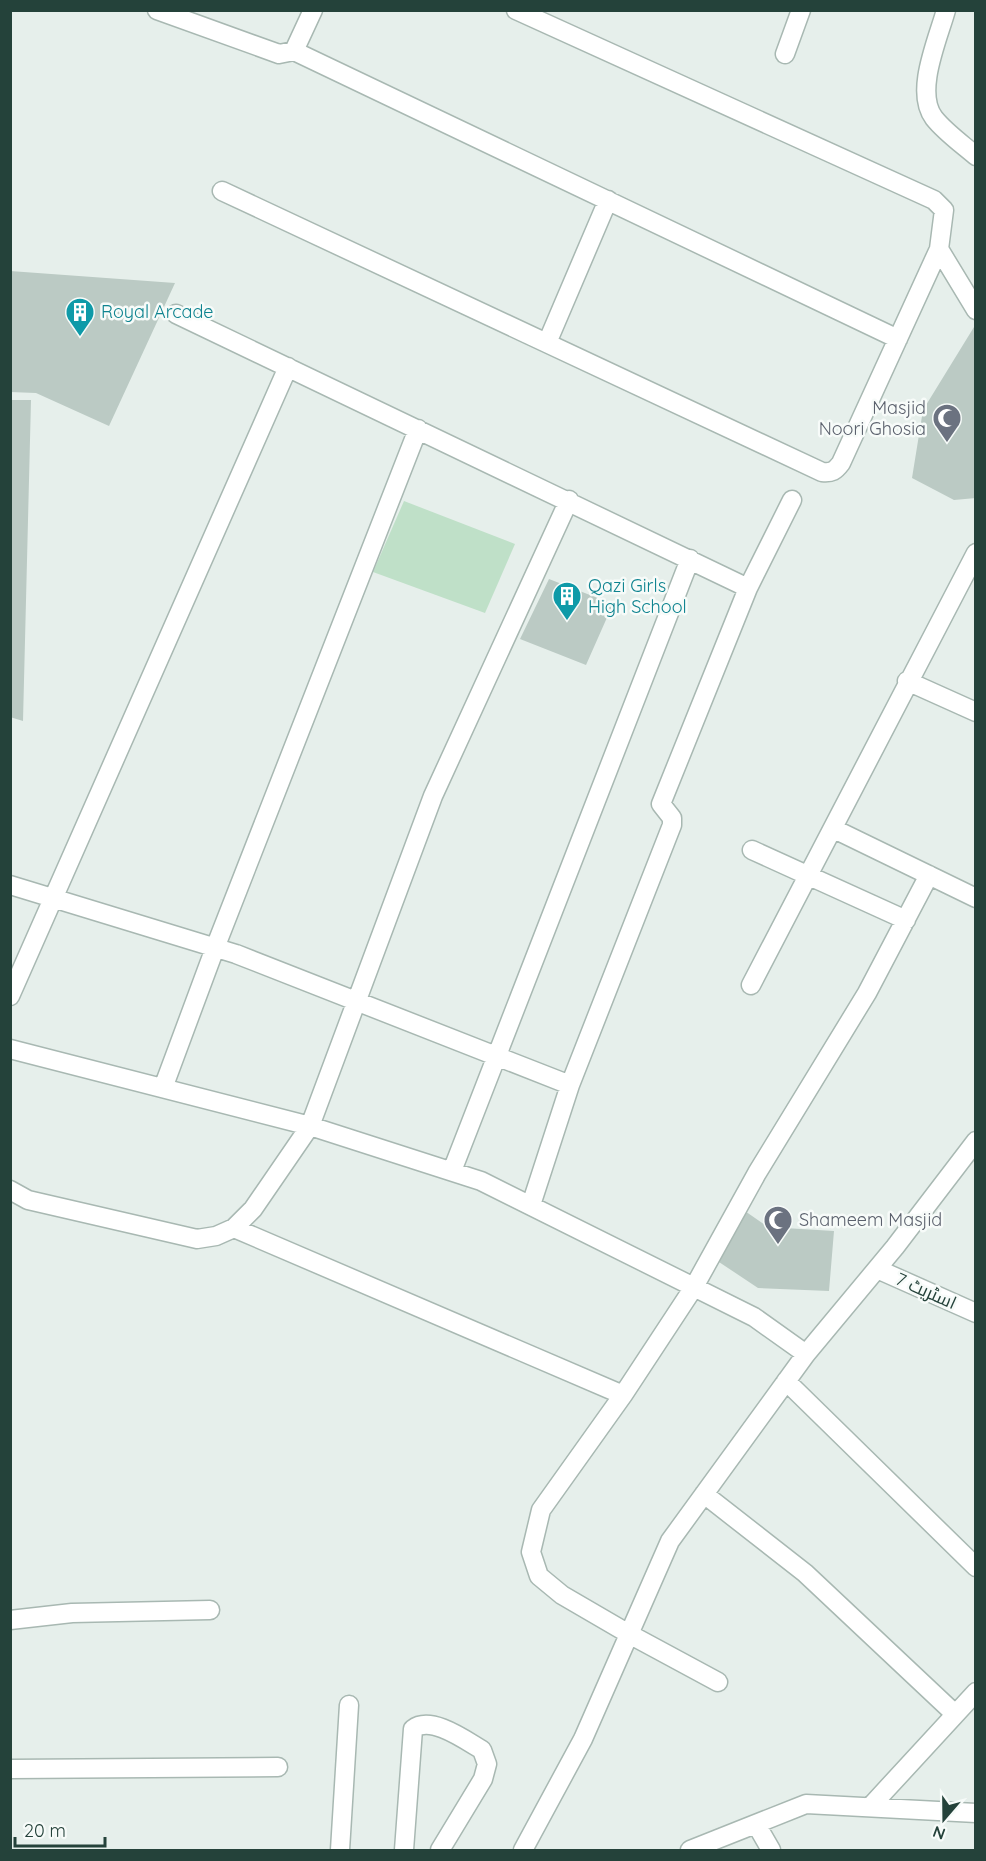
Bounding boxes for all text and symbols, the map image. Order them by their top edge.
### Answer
building icon: Royal Arcade [64,296,96,338]
place label: Royal Arcade [101,300,214,323]
place label: Masjid Noori Ghosia [819,396,926,440]
mosque icon: Masjid Noori Ghosia [931,402,963,444]
place label: Qazi Girls High School [588,574,687,618]
building icon: Qazi Girls High School [551,580,583,622]
mosque icon: Shameem Masjid [762,1204,794,1246]
place label: Shameem Masjid [799,1208,942,1231]
street label: اسٹریٹ 7 [892,1267,960,1314]
north arrow [914,1789,974,1849]
scale bar [15,1810,105,1848]
text: 20 m [24,1819,66,1842]
text: N [930,1822,948,1845]

